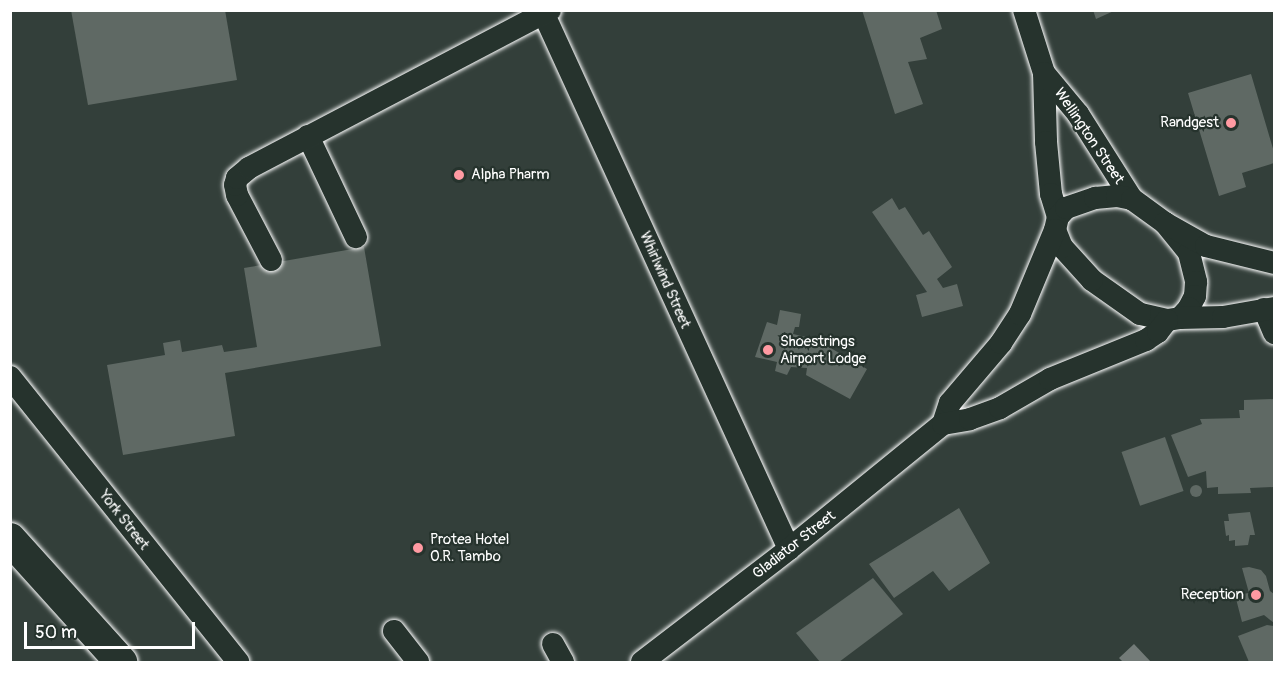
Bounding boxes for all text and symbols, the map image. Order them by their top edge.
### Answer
street label: Wellington Street [1050,84,1128,188]
place label: Randgest [1160,114,1219,132]
marker: Randgest [1224,116,1238,130]
place label: Alpha Pharm [471,166,550,184]
marker: Alpha Pharm [452,168,466,182]
street label: Whirlwind Street [636,229,694,331]
place label: Shoestrings Airport Lodge [780,332,866,367]
marker: Shoestrings Airport Lodge [761,343,775,357]
street label: York Street [95,486,153,554]
street label: Gladiator Street [749,507,839,583]
place label: Protea Hotel O.R. Tambo [430,530,509,565]
marker: Protea Hotel O.R. Tambo [411,541,425,555]
place label: Reception [1181,586,1244,604]
marker: Reception [1249,588,1263,602]
scale bar [27,610,198,648]
text: 50 m [35,621,77,644]

